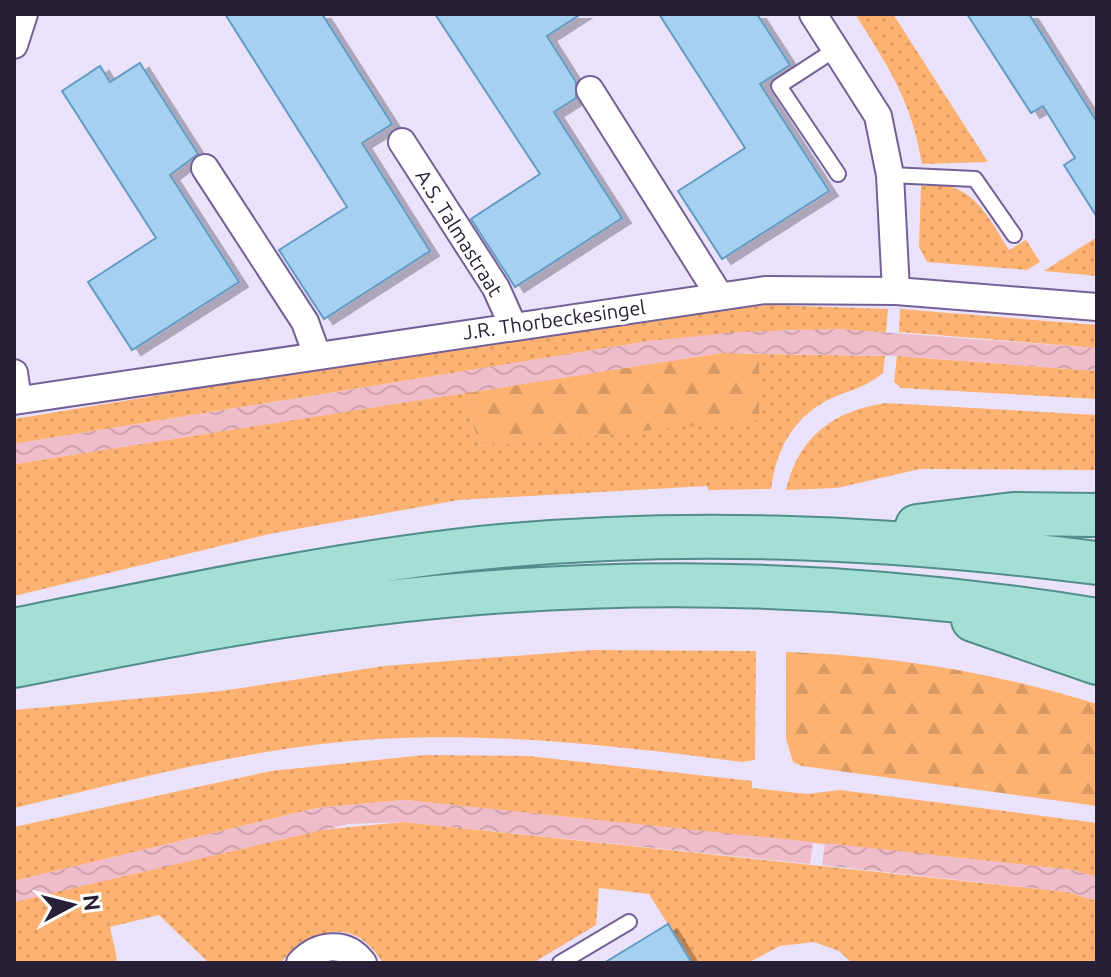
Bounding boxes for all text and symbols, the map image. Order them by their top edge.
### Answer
street label: A.S. Talmastraat [411,165,508,300]
street label: J.R. Thorbeckesingel [461,295,647,344]
north arrow [32,865,112,945]
text: N [79,893,106,912]

